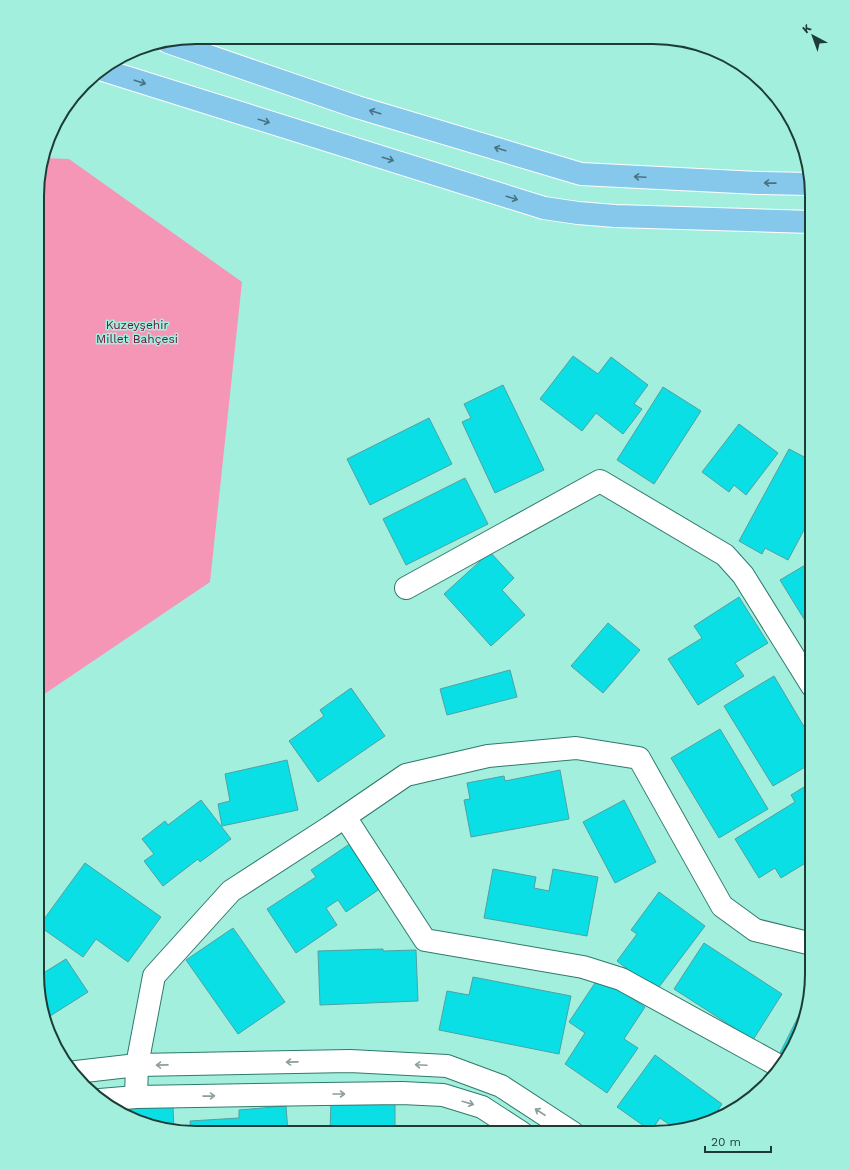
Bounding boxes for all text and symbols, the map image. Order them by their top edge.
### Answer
north arrow [793,16,833,56]
text: K [800,21,814,36]
one-way arrow [133,79,146,86]
one-way arrow [369,108,382,115]
one-way arrow [257,118,270,125]
one-way arrow [494,145,507,152]
one-way arrow [382,156,394,164]
one-way arrow [634,173,647,180]
one-way arrow [764,180,777,187]
one-way arrow [505,195,518,202]
park label: Kuzeyşehir Millet Bahçesi [96,318,178,346]
one-way arrow [286,1058,299,1066]
one-way arrow [156,1061,169,1069]
one-way arrow [415,1061,428,1069]
one-way arrow [332,1090,345,1098]
one-way arrow [202,1092,215,1100]
one-way arrow [461,1100,474,1107]
one-way arrow [535,1108,546,1116]
scale bar [705,1128,771,1154]
text: 20 m [711,1135,741,1149]

